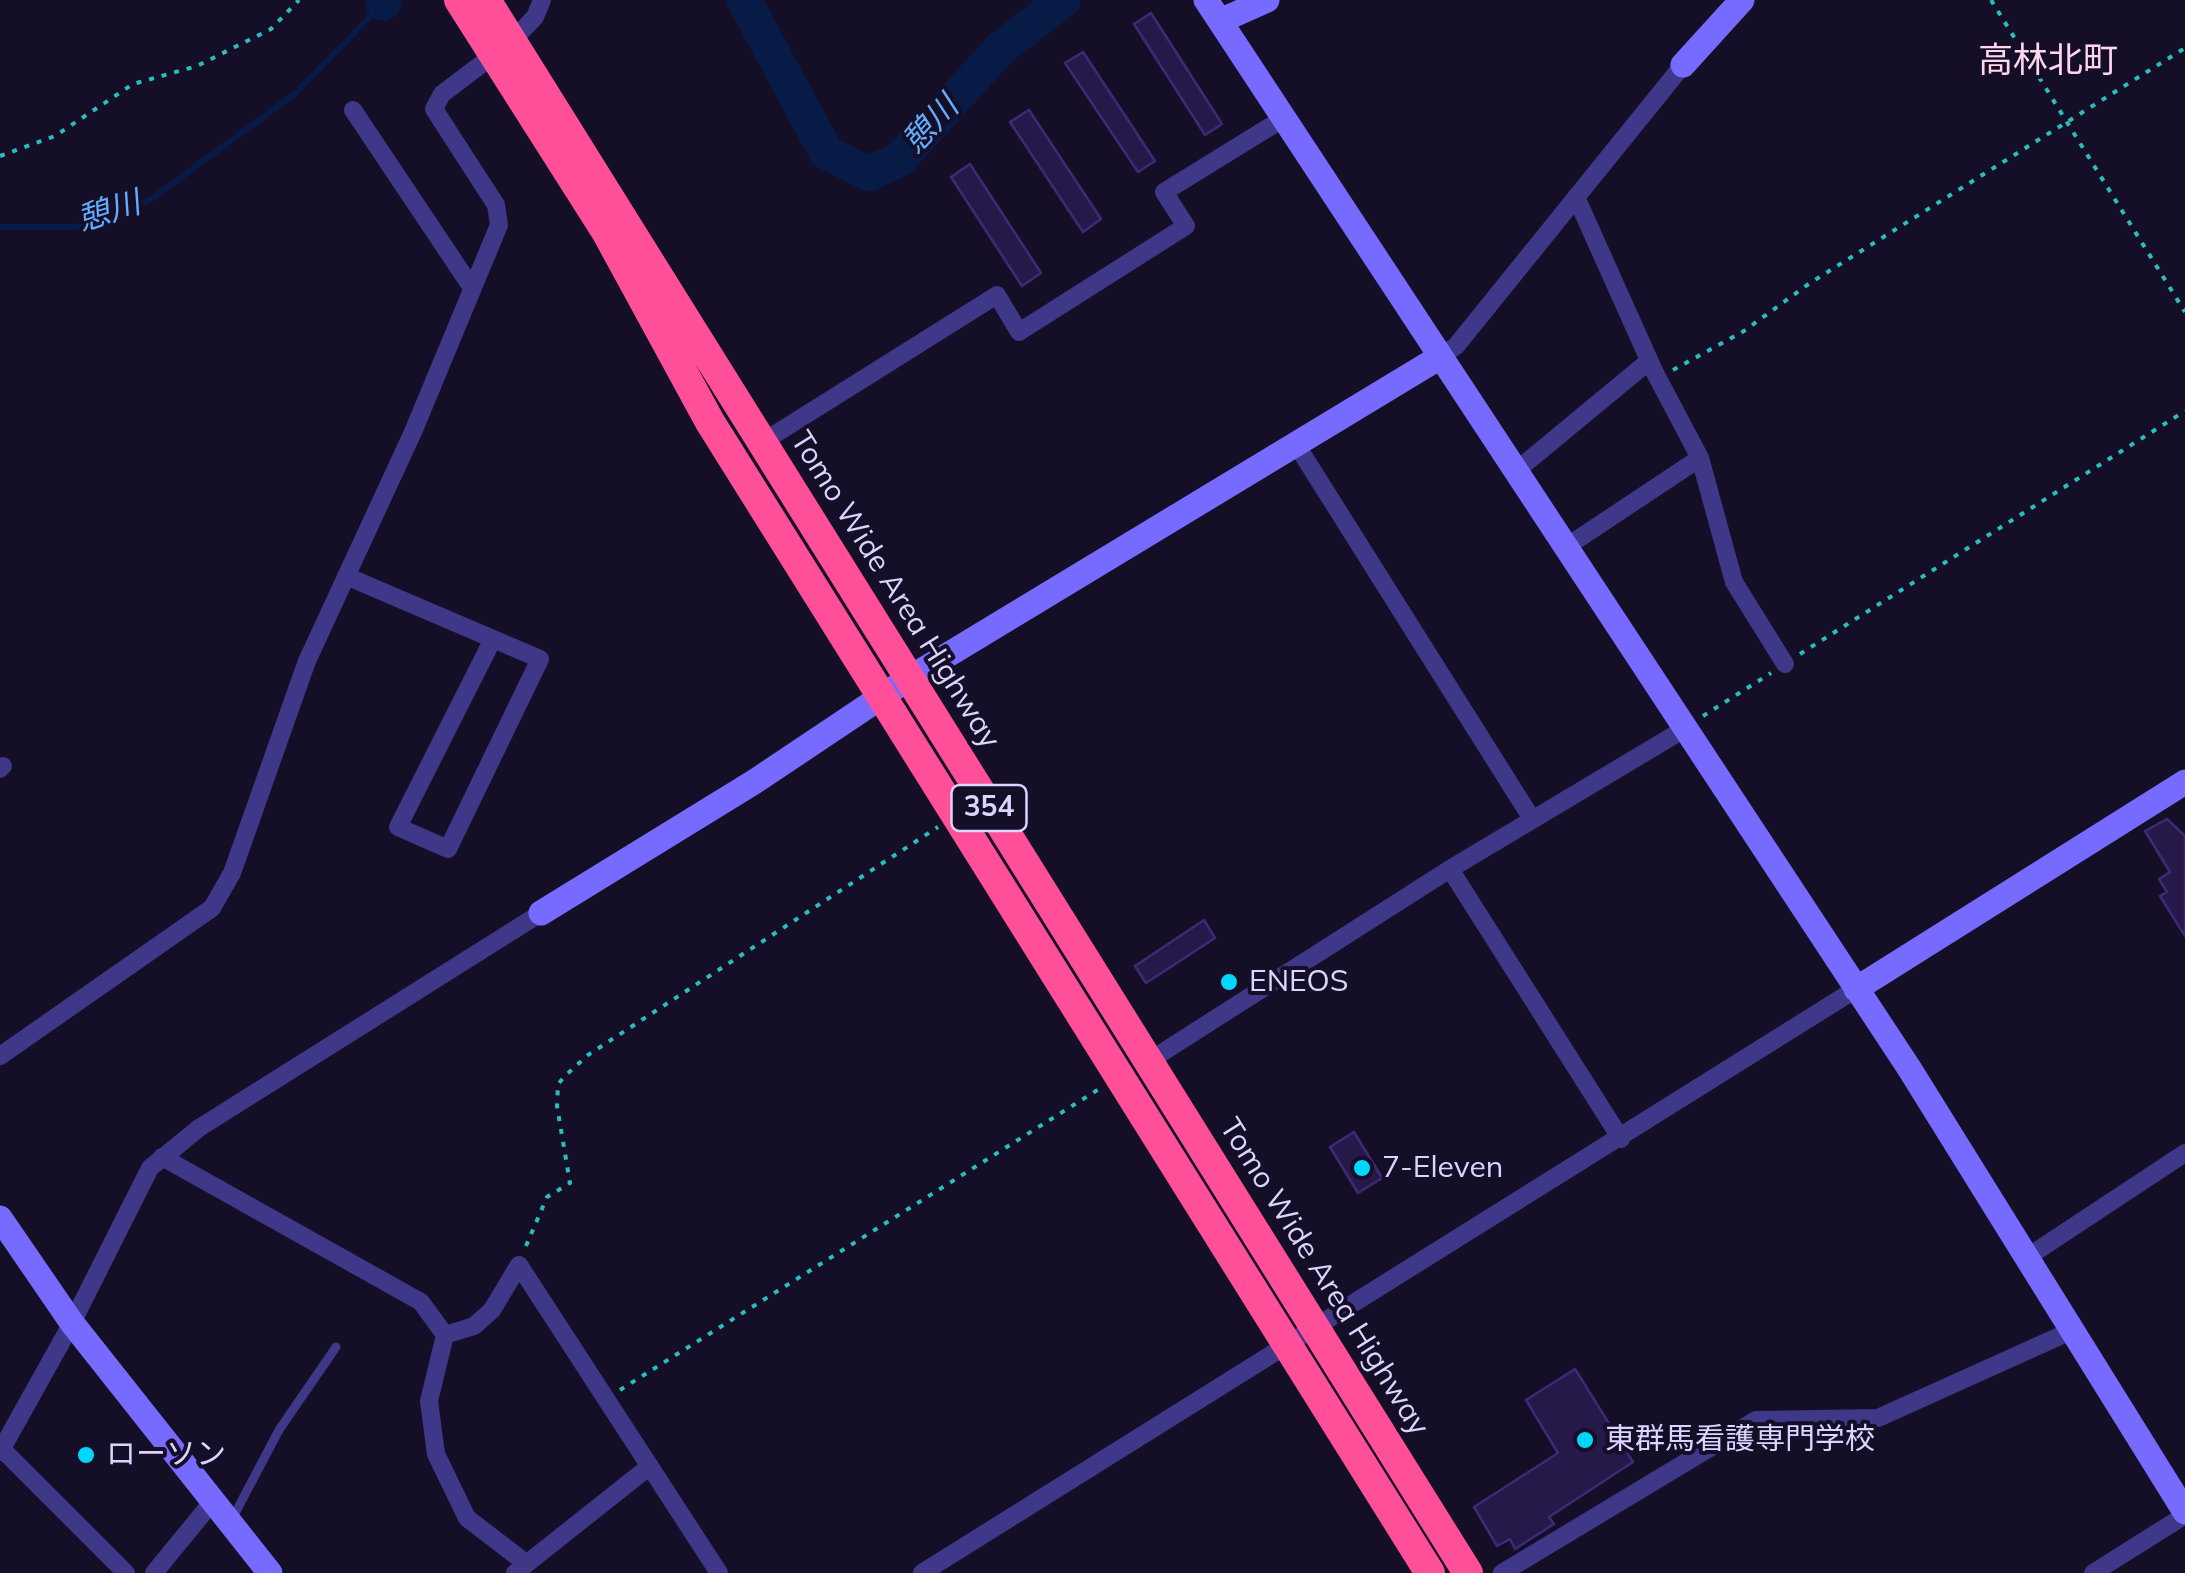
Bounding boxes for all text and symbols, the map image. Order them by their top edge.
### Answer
district label: 高林北町 [1978,40,2118,82]
water label: 憩川 [895,89,967,161]
water label: 憩川 [73,184,145,240]
street label: Tomo Wide Area Highway [782,425,1008,755]
road number: 354 [952,785,1026,831]
place label: ENEOS [1249,964,1348,1000]
marker: ENEOS [1218,971,1240,993]
street label: Tomo Wide Area Highway [1211,1112,1437,1442]
place label: 7-Eleven [1382,1150,1503,1186]
marker: 7-Eleven [1351,1157,1373,1179]
place label: 東群馬看護専門学校 [1605,1422,1875,1458]
marker: 東群馬看護専門学校 [1574,1429,1596,1451]
place label: ローソン [106,1437,226,1473]
marker: ローソン [75,1444,97,1466]

